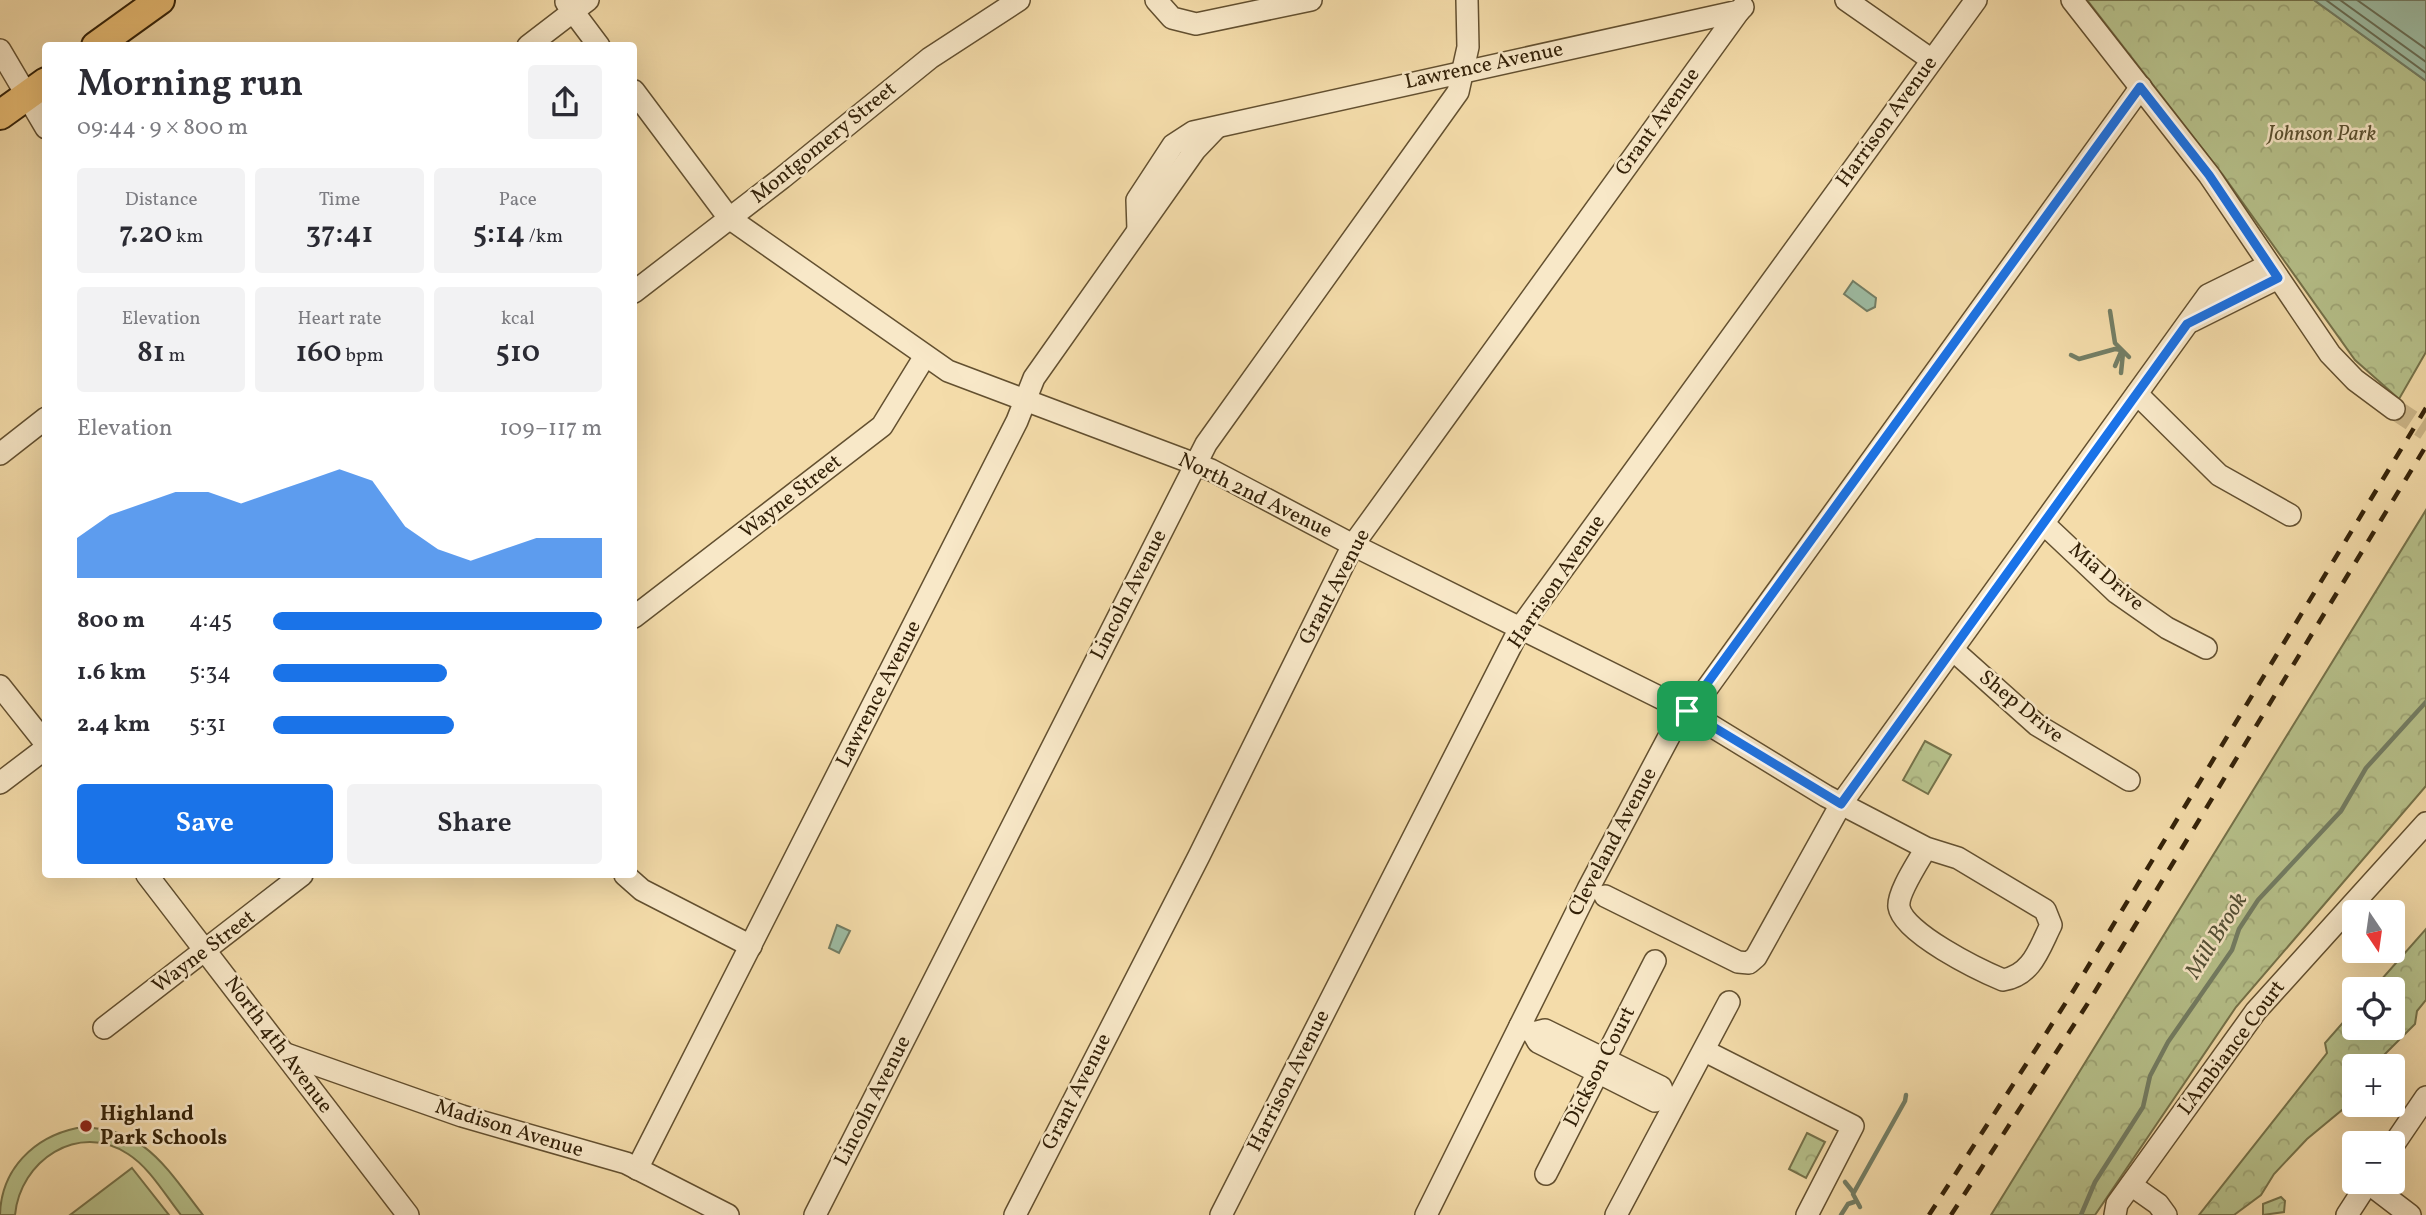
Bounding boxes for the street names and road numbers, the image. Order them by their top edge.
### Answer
street label: Lawrence Avenue [1402,35,1566,97]
street label: Harrison Avenue [1829,50,1945,194]
street label: Grant Avenue [1609,62,1707,182]
street label: Montgomery Street [745,75,903,211]
street label: North 2nd Avenue [1173,446,1337,546]
street label: Wayne Street [734,448,848,546]
street label: Harrison Avenue [1501,509,1613,655]
street label: Grant Avenue [1292,524,1378,650]
street label: Lincoln Avenue [1084,525,1174,665]
street label: Mia Drive [2062,536,2150,618]
street label: Lawrence Avenue [829,615,929,772]
street label: Shep Drive [1972,664,2070,750]
street label: Cleveland Avenue [1562,762,1664,921]
street label: Wayne Street [146,904,262,1000]
street label: North 4th Avenue [217,970,339,1120]
street label: L'Ambiance Court [2172,974,2292,1122]
street label: Dickson Court [1557,1002,1643,1132]
street label: Harrison Avenue [1241,1005,1337,1157]
street label: Grant Avenue [1035,1029,1119,1155]
street label: Lincoln Avenue [828,1031,918,1171]
street label: Madison Avenue [431,1093,587,1165]

